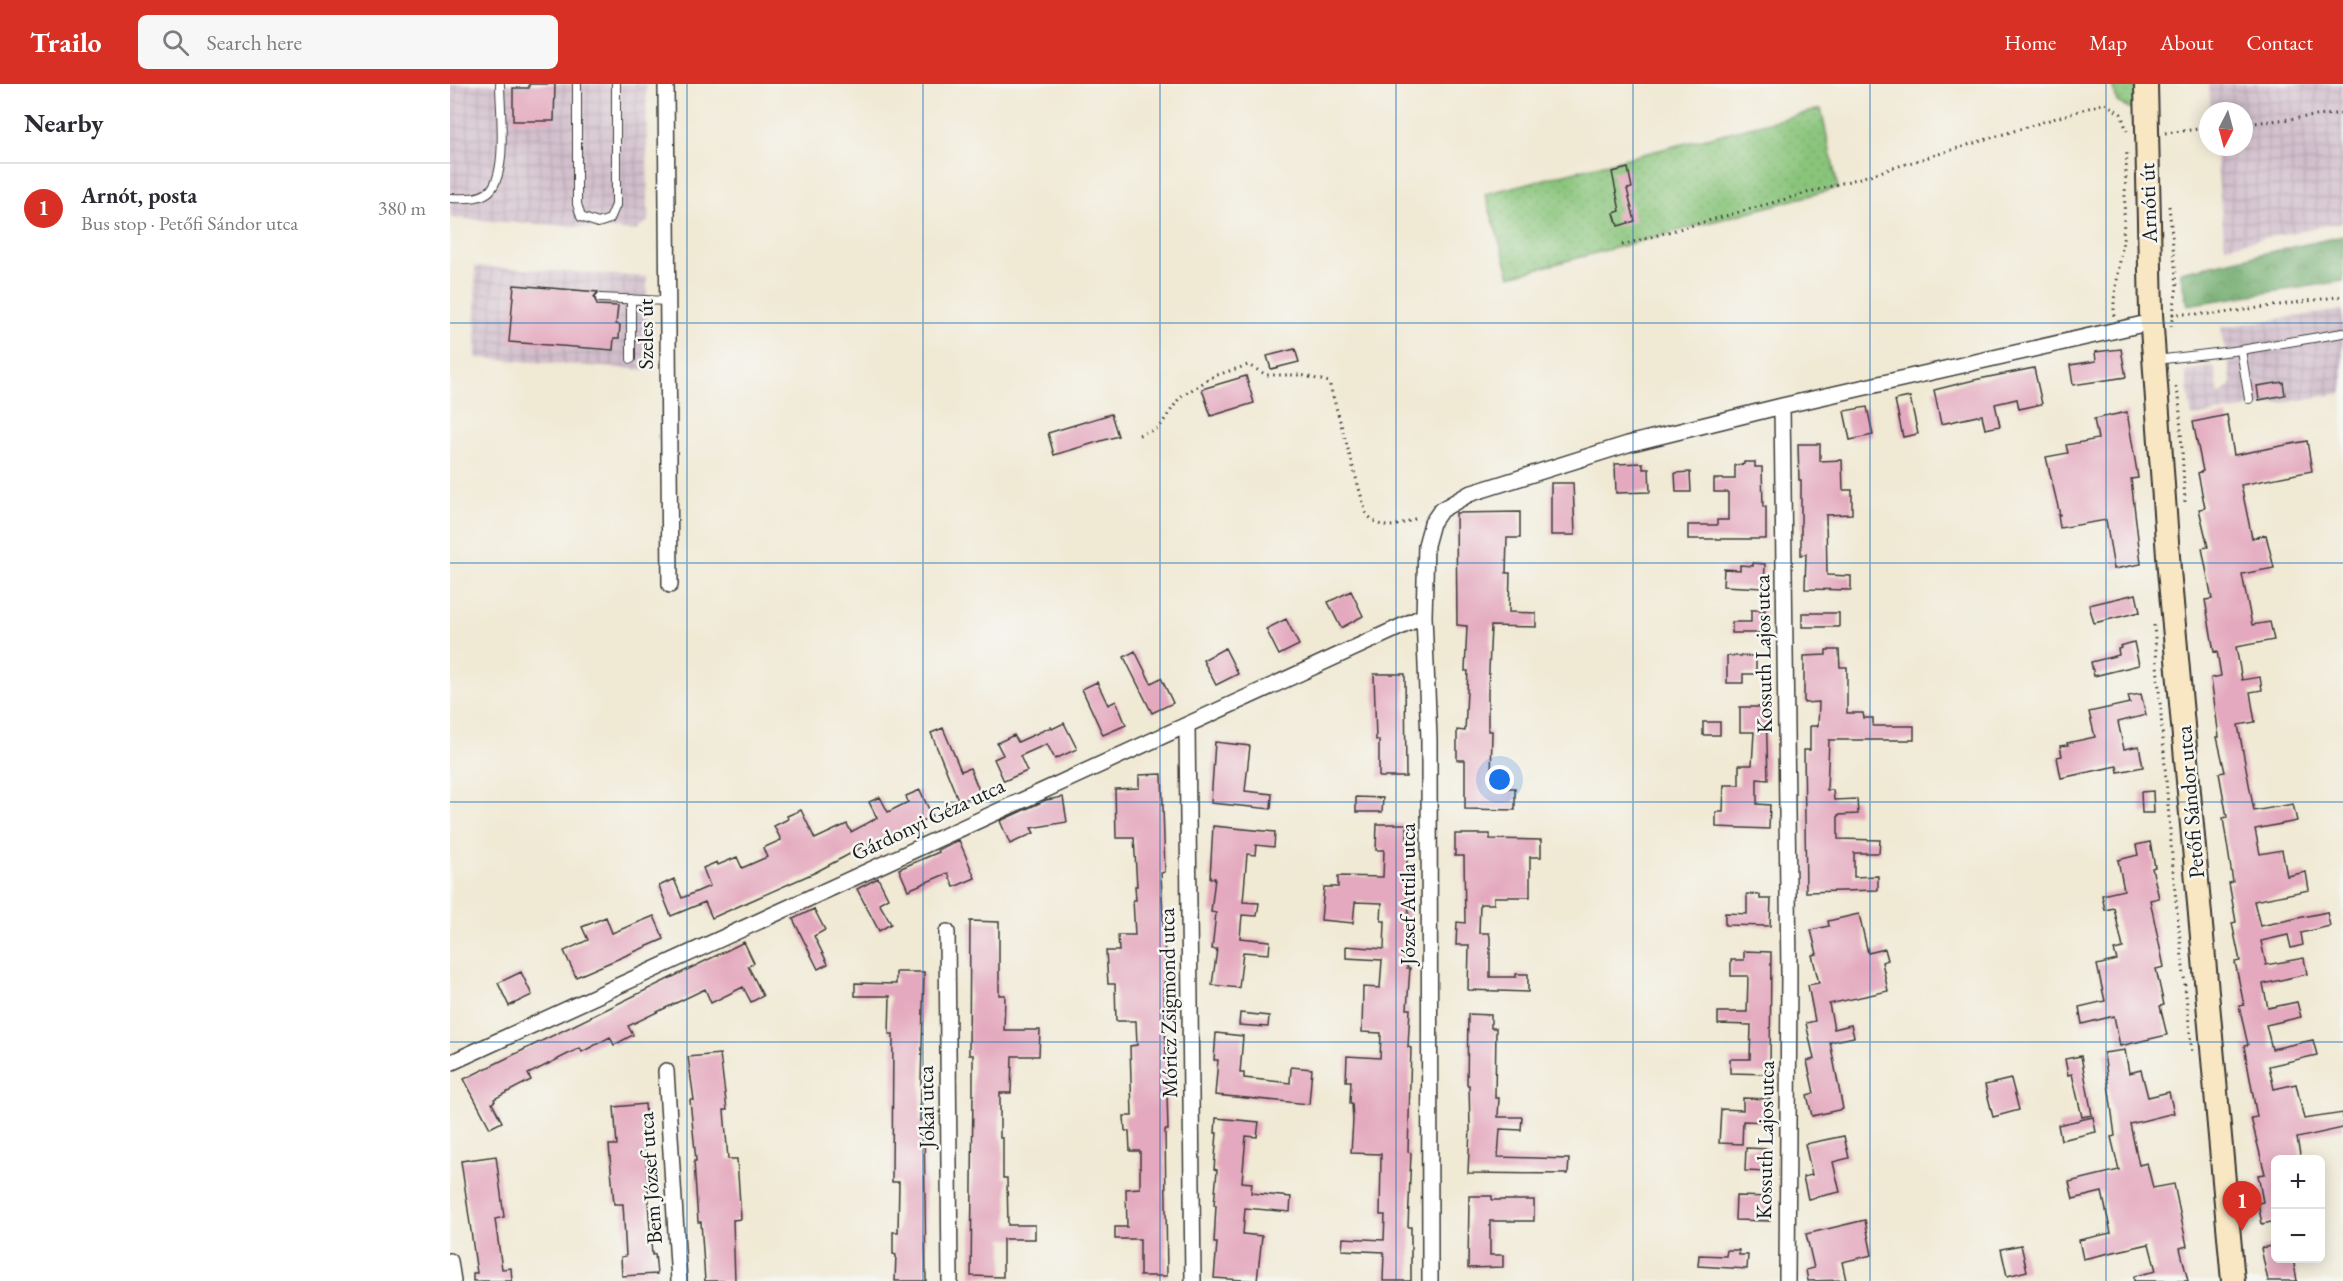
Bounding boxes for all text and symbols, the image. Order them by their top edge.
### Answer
search box [138,15,558,69]
text: Trailo [30,24,102,60]
icon: search [159,26,192,59]
text: Search here [207,28,302,57]
text: Home [2004,29,2056,56]
text: Map [2089,29,2127,56]
text: About [2160,29,2213,56]
text: Contact [2246,29,2313,56]
north arrow [2199,102,2253,156]
text: Nearby [24,106,104,140]
street label: Arnóti út [2132,162,2164,245]
text: Arnót, posta [81,181,197,210]
text: 1 [38,195,49,221]
text: 380 m [378,195,426,221]
text: Bus stop · Petőfi Sándor utca [81,210,298,236]
street label: Szeles út [631,298,660,369]
street label: Kossuth Lajos utca [1747,574,1779,734]
street label: Petőfi Sándor utca [2169,724,2211,880]
your location [1485,765,1514,794]
street label: Gárdonyi Géza utca [846,771,1010,867]
street label: József Attila utca [1393,823,1422,967]
street label: Móricz Zsigmond utca [1152,907,1184,1098]
street label: Kossuth Lajos utca [1749,1060,1781,1220]
street label: Jókai utca [911,1065,941,1151]
street label: Bem József utca [631,1111,669,1245]
map controls [2271,1155,2325,1263]
button: + [2271,1155,2325,1209]
pin: 1 [2222,1182,2262,1231]
button: − [2271,1209,2325,1263]

